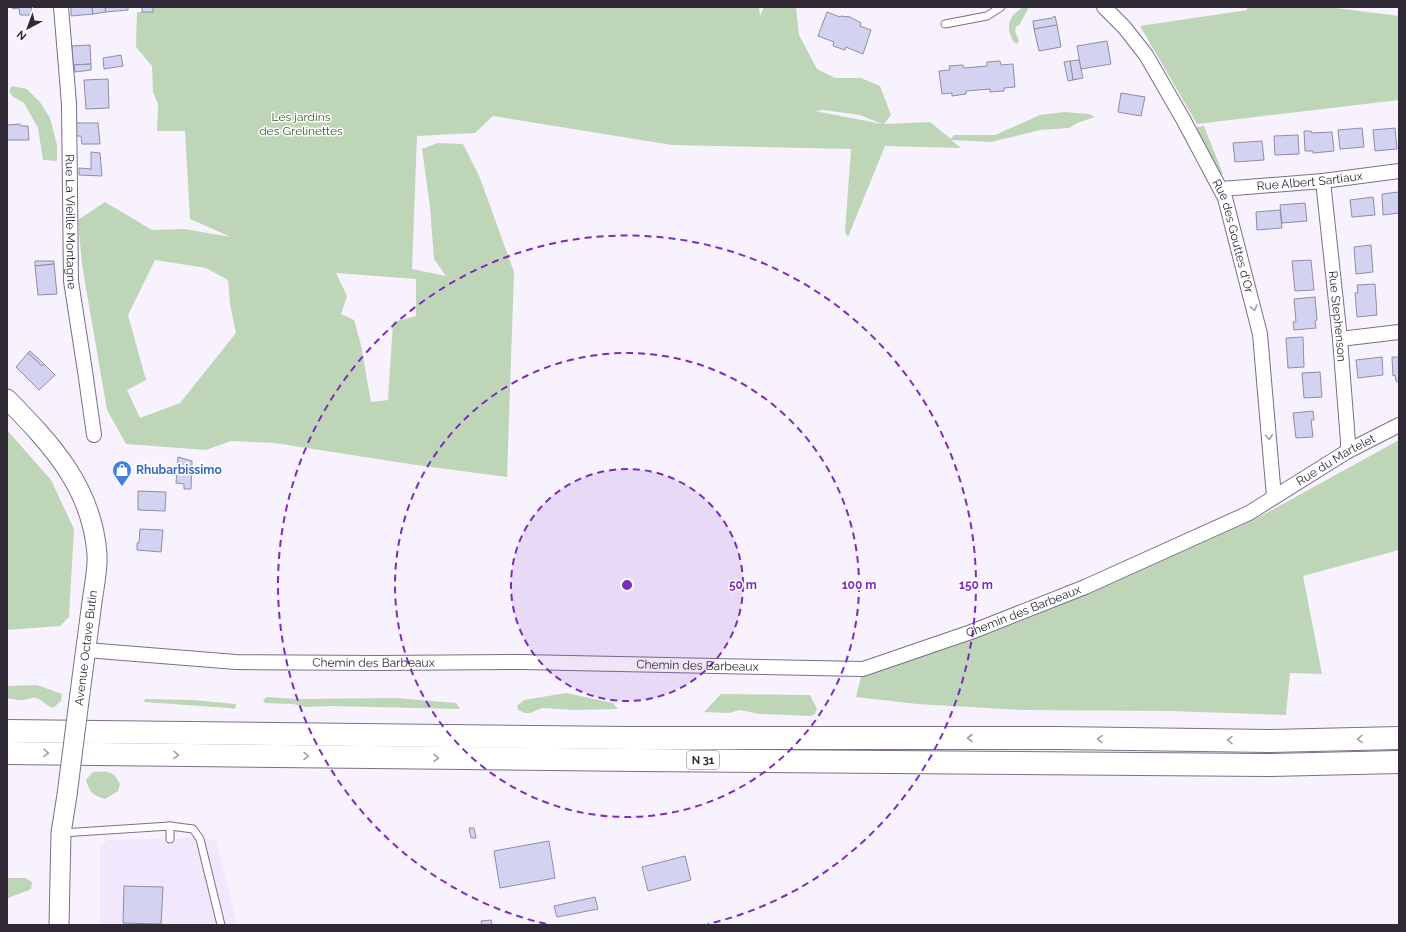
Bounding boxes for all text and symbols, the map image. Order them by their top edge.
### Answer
north arrow [8,8,48,48]
text: N [14,28,29,43]
park label: Les jardins des Grelinettes [259,110,343,138]
street label: Rue La Vieille Montagne [63,154,79,290]
street label: Rue Albert Sartiaux [1256,169,1363,193]
street label: Rue des Gouttes d'Or [1209,177,1256,295]
street label: Rue Stephenson [1326,270,1349,362]
one-way arrow [1249,305,1257,311]
street label: Rue du Martelet [1294,431,1378,489]
one-way arrow [1264,434,1273,440]
shop icon: Rhubarbissimo [111,459,133,487]
place label: Rhubarbissimo [136,463,222,477]
centre of rings [620,578,634,592]
text: 50 m [729,578,757,592]
text: 100 m [842,578,876,592]
text: 150 m [959,578,993,592]
street label: Chemin des Barbeaux [964,582,1083,640]
street label: Avenue Octave Butin [72,589,100,707]
street label: Chemin des Barbeaux [312,656,435,670]
street label: Chemin des Barbeaux [636,657,759,674]
one-way arrow [967,734,973,742]
one-way arrow [1097,735,1103,743]
one-way arrow [1357,735,1363,743]
one-way arrow [1227,736,1233,745]
one-way arrow [43,749,49,757]
one-way arrow [173,751,179,759]
road number: N 31 [687,751,719,769]
one-way arrow [303,752,309,760]
one-way arrow [433,754,439,762]

